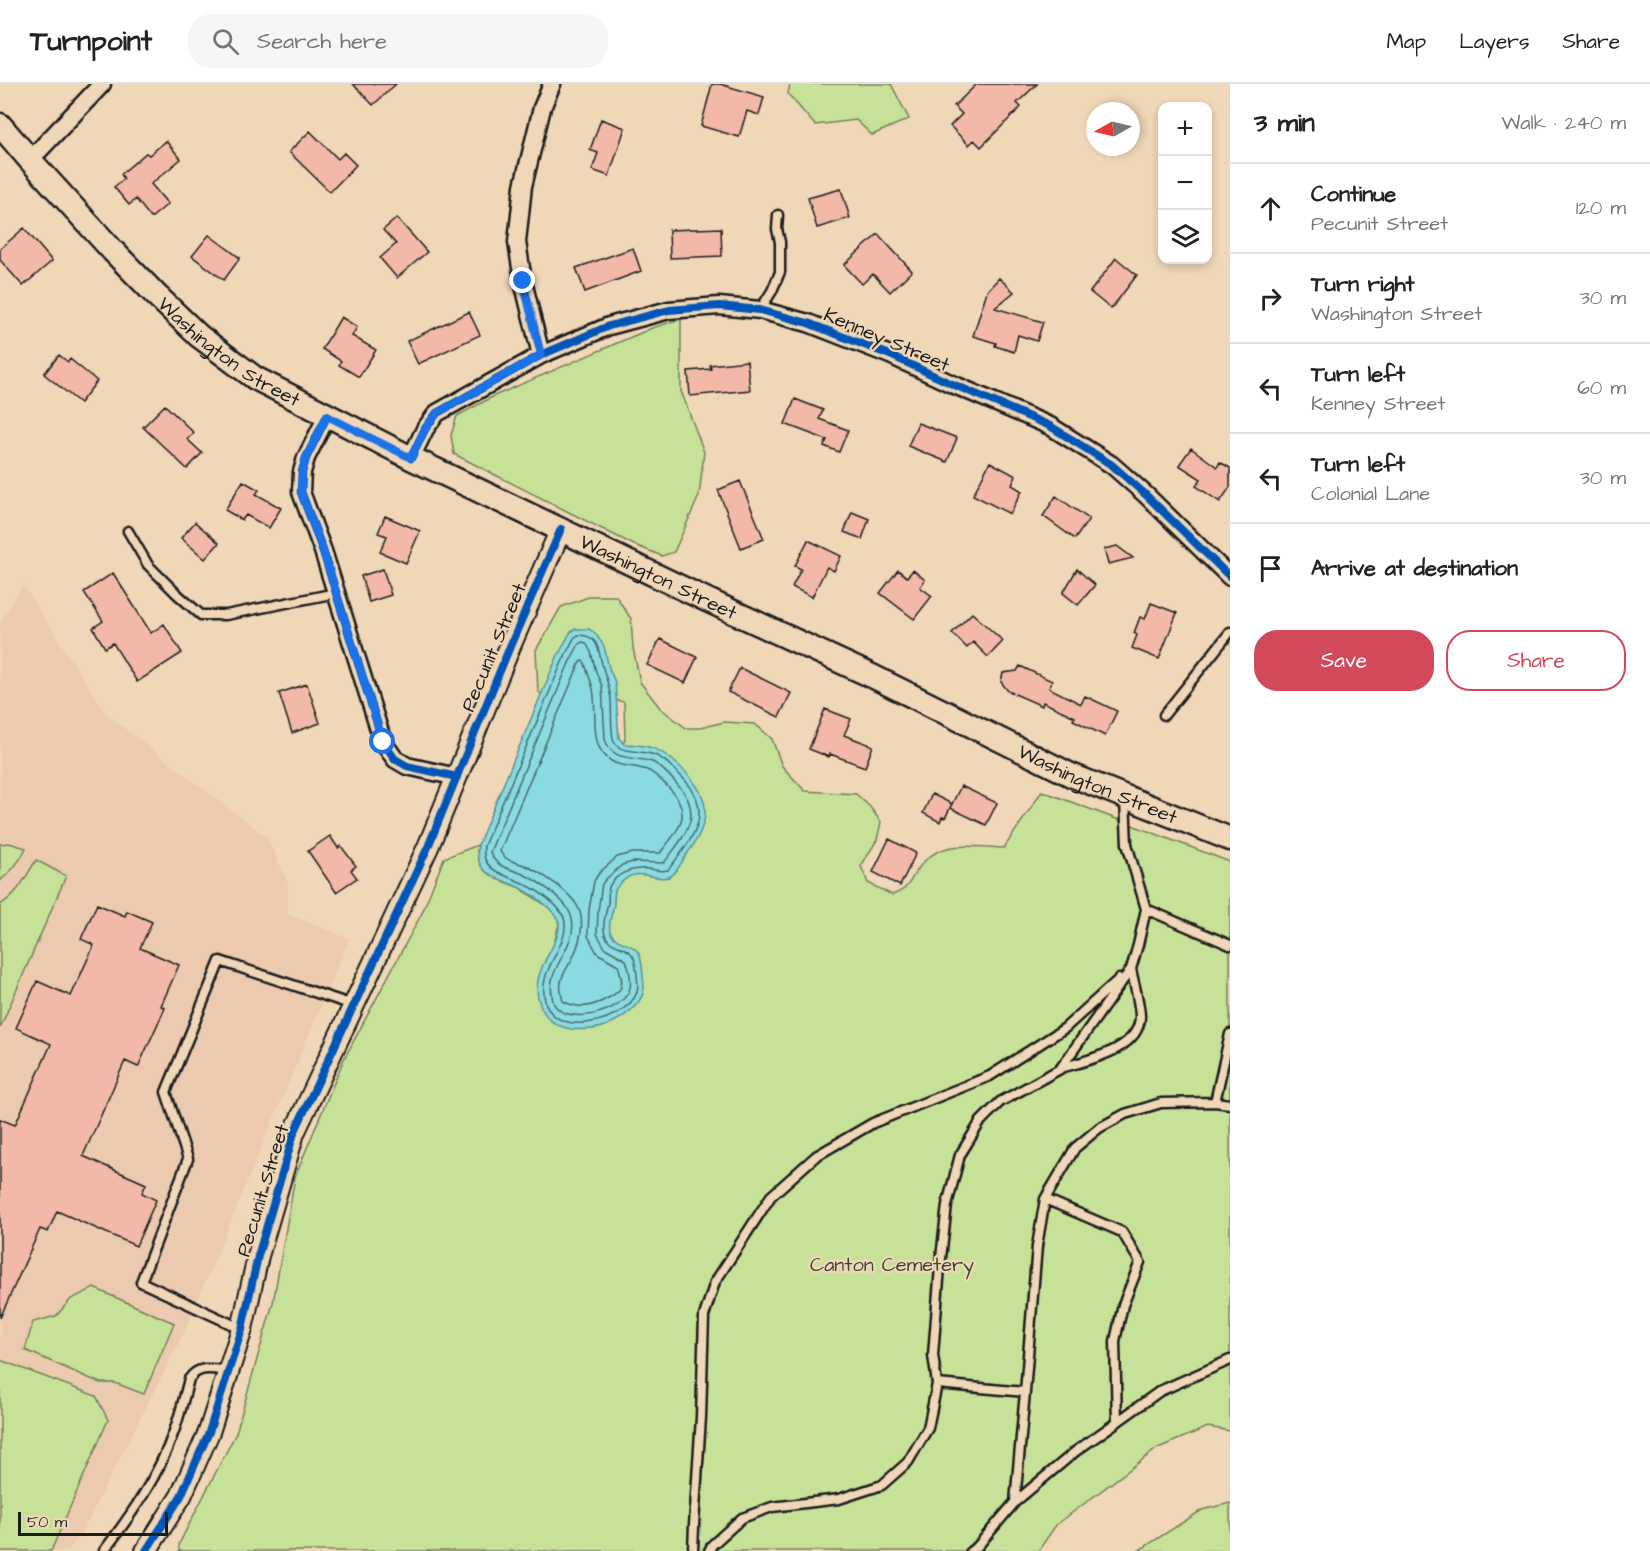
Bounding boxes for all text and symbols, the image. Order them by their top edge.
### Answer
search box [188,14,608,68]
text: Turnpoint [30,22,152,61]
icon: search [209,25,242,58]
text: Search here [257,26,387,57]
text: Map [1386,27,1426,56]
text: Layers [1459,27,1529,56]
text: Share [1562,27,1620,56]
north arrow [1086,102,1140,156]
map controls [1158,102,1212,264]
button: + [1158,102,1212,156]
text: 3 min [1254,105,1315,141]
text: Walk · 240 m [1502,109,1626,137]
button: − [1158,156,1212,210]
text: Continue [1311,179,1396,210]
icon: ahead [1254,192,1287,225]
text: 120 m [1576,194,1626,222]
button: layers [1158,210,1212,264]
text: Pecunit Street [1311,210,1448,238]
route end [509,267,535,293]
text: Turn right [1311,269,1414,300]
icon: right [1254,282,1287,315]
text: 30 m [1580,284,1626,312]
street label: Washington Street [151,291,305,414]
text: Washington Street [1311,300,1482,328]
street label: Kenney Street [819,301,954,380]
text: Turn left [1311,359,1405,390]
icon: left [1254,372,1287,405]
text: 60 m [1577,374,1626,402]
text: Kenney Street [1311,390,1445,418]
text: Turn left [1311,449,1405,480]
icon: left [1254,462,1287,495]
text: 30 m [1580,464,1626,492]
text: Colonial Lane [1311,480,1430,508]
street label: Washington Street [575,528,741,627]
icon: arrive [1254,552,1287,585]
text: Arrive at destination [1311,553,1518,584]
street label: Pecunit Street [454,579,534,716]
button: Save [1254,630,1434,691]
button: Share [1446,630,1626,691]
route start [369,728,395,754]
street label: Washington Street [1013,738,1182,831]
street label: Pecunit Street [230,1121,296,1260]
park label: Canton Cemetery [810,1251,974,1280]
scale bar [18,1509,168,1536]
text: 50 m [27,1511,67,1533]

